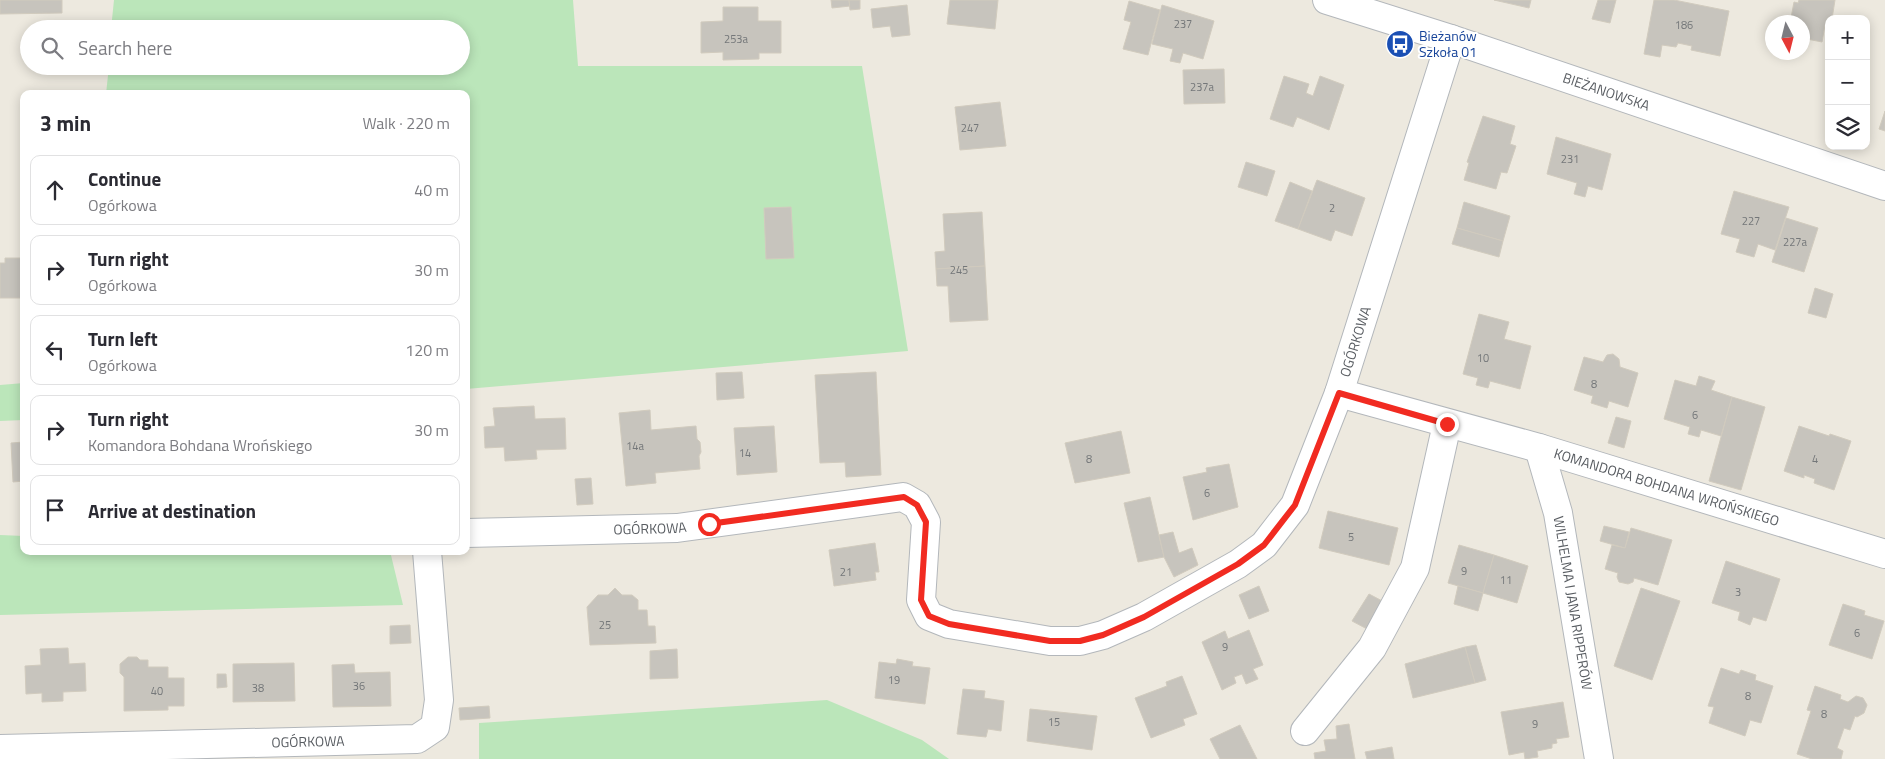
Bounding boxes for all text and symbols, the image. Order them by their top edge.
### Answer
north arrow [1765,15,1810,60]
map controls [1825,15,1870,150]
button: + [1825,15,1870,60]
house number: 237 [1174,16,1192,32]
house number: 186 [1675,17,1693,33]
search box [20,20,470,75]
place label: Bieżanów Szkoła 01 [1419,25,1477,62]
bus stop icon: Bieżanów Szkoła 01 [1385,29,1415,59]
house number: 253a [724,31,748,47]
text: Search here [78,33,172,62]
icon: search [38,34,66,62]
button: − [1825,60,1870,105]
street label: BIEŻANOWSKA [1560,67,1653,116]
house number: 237a [1190,79,1214,95]
button: layers [1825,105,1870,150]
text: 3 min [40,107,91,139]
text: Walk · 220 m [362,111,450,135]
house number: 247 [961,120,979,136]
house number: 231 [1561,151,1579,167]
text: Continue [88,164,161,193]
icon: ahead [41,176,69,204]
text: 40 m [414,178,449,202]
text: Ogórkowa [88,193,157,217]
house number: 2 [1329,200,1335,216]
house number: 227 [1742,213,1760,229]
house number: 227a [1783,234,1807,250]
text: Turn right [88,244,169,273]
icon: right [41,256,69,284]
text: 30 m [414,258,449,282]
house number: 245 [950,262,968,278]
text: Ogórkowa [88,273,157,297]
street label: OGÓRKOWA [1334,303,1376,380]
text: Turn left [88,324,158,353]
icon: left [41,336,69,364]
text: 120 m [405,338,449,362]
house number: 10 [1477,350,1489,366]
text: Ogórkowa [88,353,157,377]
house number: 8 [1591,376,1597,392]
text: Turn right [88,404,169,433]
house number: 6 [1692,407,1698,423]
route end [1436,413,1459,436]
icon: right [41,416,69,444]
text: 30 m [414,418,449,442]
text: Komandora Bohdana Wrońskiego [88,433,313,457]
house number: 14a [626,438,644,454]
street label: KOMANDORA BOHDANA WROŃSKIEGO [1552,442,1782,531]
house number: 14 [739,445,751,461]
house number: 8 [1086,451,1092,467]
house number: 4 [1812,451,1818,467]
house number: 6 [1204,485,1210,501]
icon: arrive [41,496,69,524]
text: Arrive at destination [88,496,256,525]
route start [698,513,721,536]
street label: WILHELMA I JANA RIPPERÓW [1549,514,1598,692]
street label: OGÓRKOWA [613,516,688,540]
house number: 5 [1348,529,1354,545]
house number: 9 [1461,563,1467,579]
house number: 21 [840,564,852,580]
house number: 11 [1500,572,1512,588]
house number: 3 [1735,584,1741,600]
house number: 25 [599,617,611,633]
house number: 6 [1854,625,1860,641]
house number: 9 [1222,639,1228,655]
house number: 19 [888,672,900,688]
house number: 36 [353,678,365,694]
house number: 38 [252,680,264,696]
house number: 40 [151,683,163,699]
house number: 8 [1745,688,1751,704]
house number: 8 [1821,706,1827,722]
house number: 15 [1048,714,1060,730]
house number: 9 [1532,716,1538,732]
street label: OGÓRKOWA [271,730,345,752]

